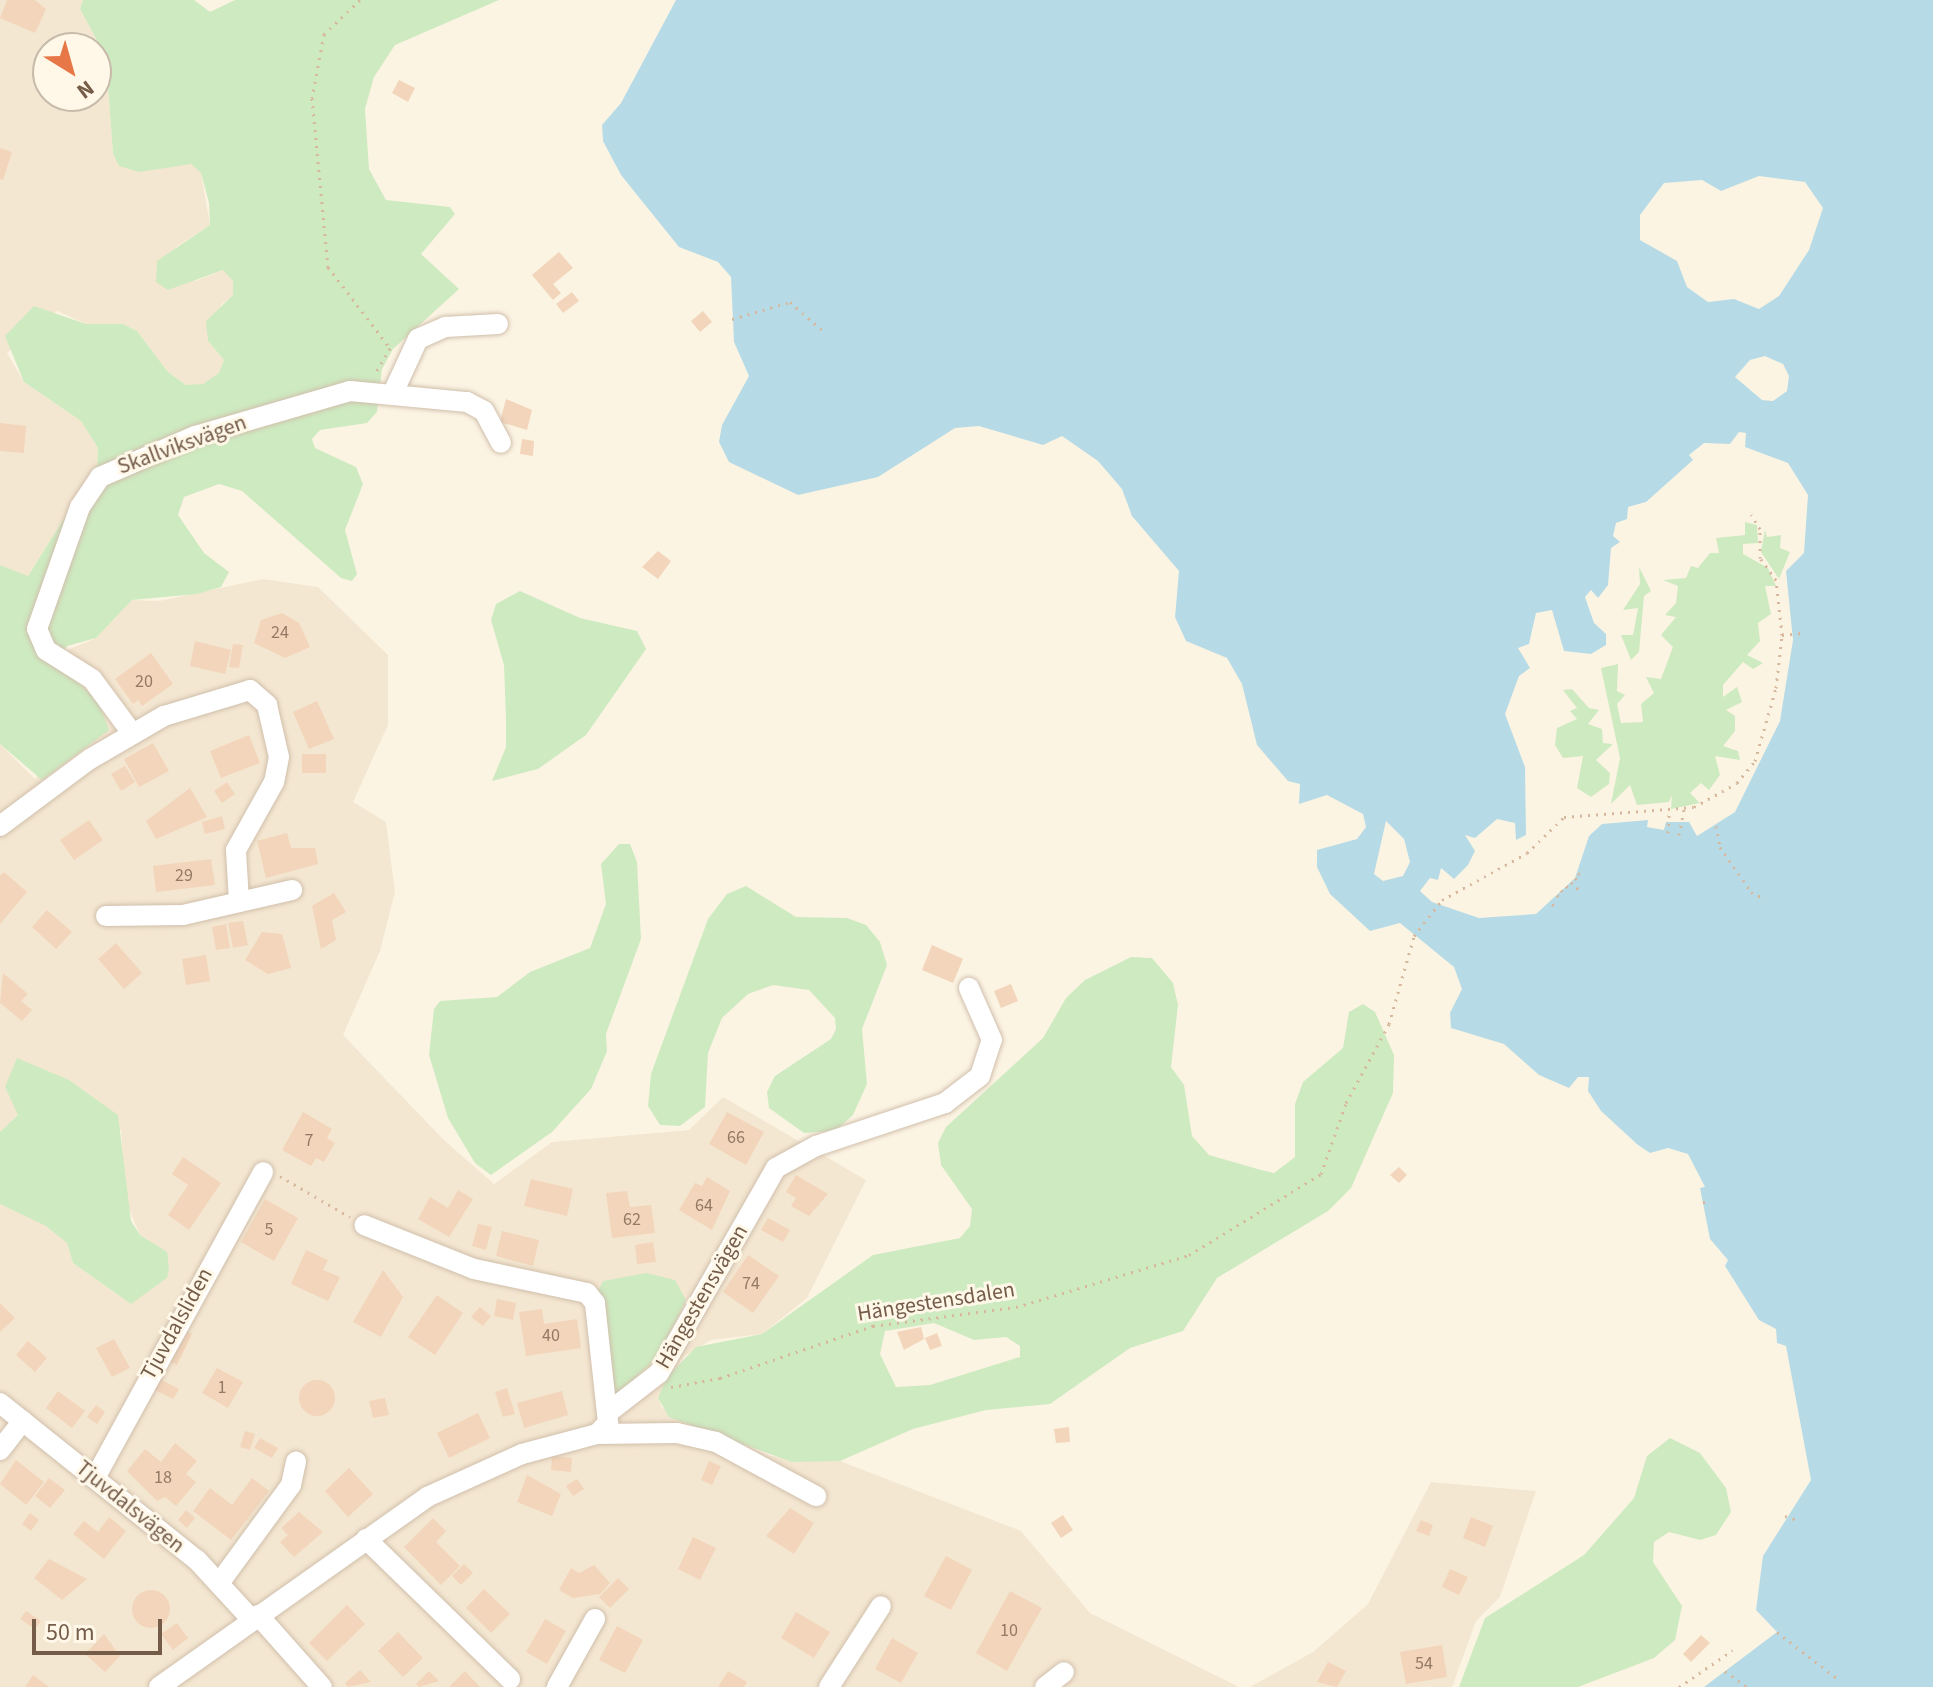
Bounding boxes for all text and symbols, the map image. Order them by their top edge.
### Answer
north arrow [32,32,112,112]
text: N [70,72,101,107]
street label: Skallviksvägen [114,409,250,481]
house number: 24 [271,622,289,644]
house number: 20 [135,671,153,693]
house number: 29 [175,865,193,887]
house number: 66 [727,1127,745,1149]
house number: 7 [305,1130,313,1152]
house number: 64 [695,1195,713,1217]
house number: 62 [623,1209,641,1231]
house number: 5 [265,1219,273,1241]
street label: Hängestensvägen [650,1220,754,1374]
street label: Tjuvdalsliden [135,1264,219,1384]
house number: 74 [742,1273,760,1295]
street label: Hängestensdalen [855,1277,1017,1327]
house number: 40 [542,1325,560,1347]
house number: 1 [218,1377,226,1399]
street label: Tjuvdalsvägen [70,1455,190,1559]
house number: 18 [154,1467,172,1489]
scale bar [36,1603,166,1653]
text: 50 m [46,1615,95,1650]
house number: 10 [1000,1620,1018,1642]
house number: 54 [1415,1653,1433,1675]

